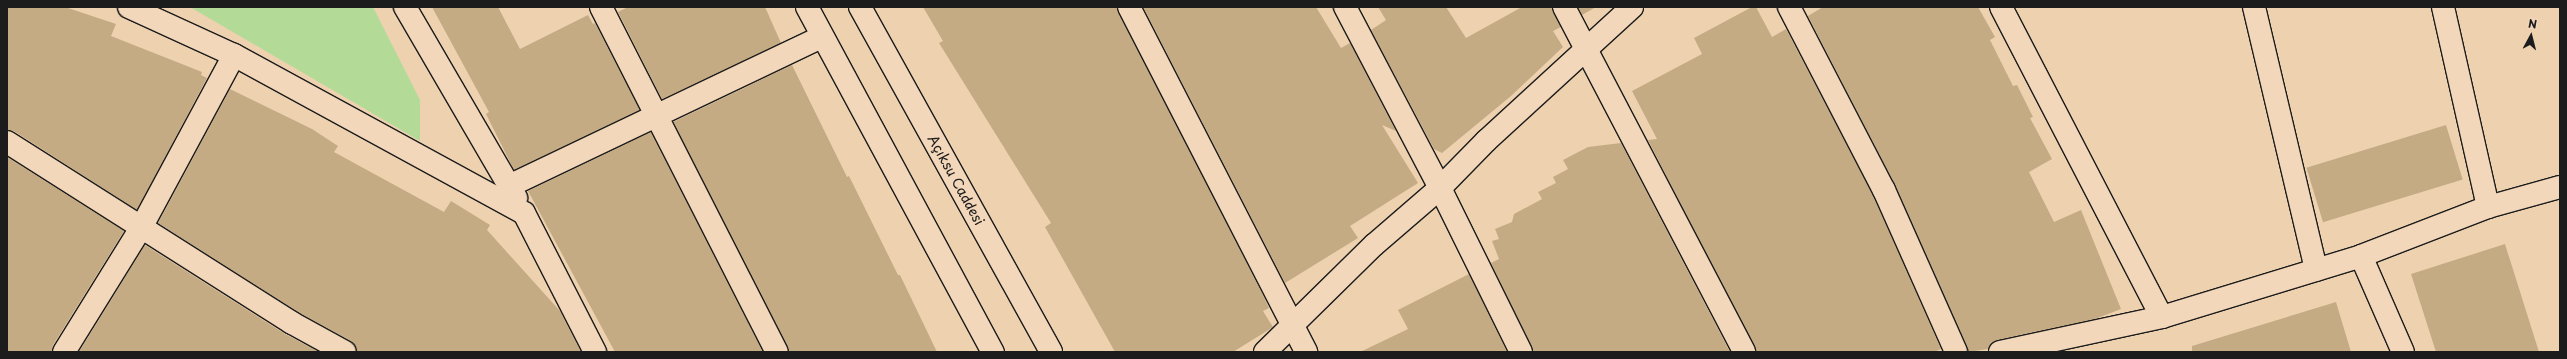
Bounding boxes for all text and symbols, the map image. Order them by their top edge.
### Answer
text: N [2527,15,2538,33]
north arrow [2511,16,2551,56]
street label: Açıksu Caddesi [924,131,988,229]

